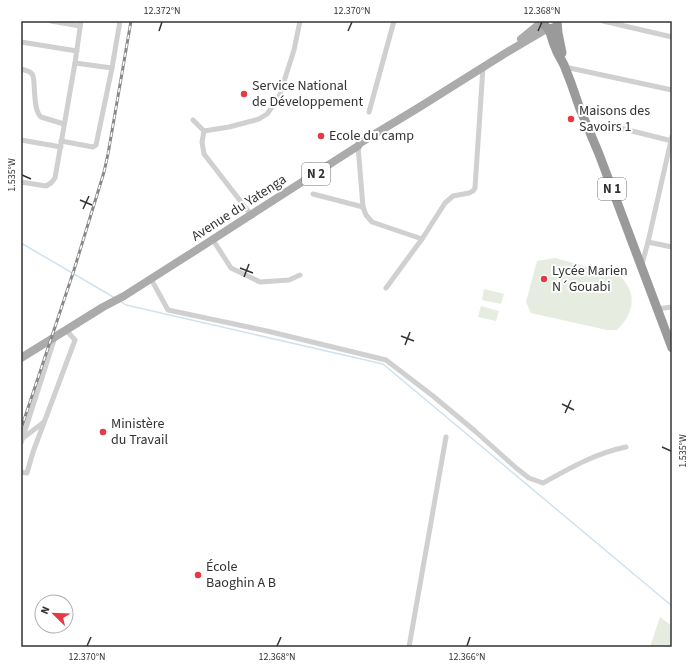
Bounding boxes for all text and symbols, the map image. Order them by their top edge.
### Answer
text: 12.372°N [143,4,181,18]
text: 12.370°N [333,4,371,18]
text: 12.368°N [523,4,561,18]
place label: Service National de Développement [252,76,363,112]
marker: Service National de Développement [239,89,249,99]
place label: Maisons des Savoirs 1 [579,101,650,137]
marker: Maisons des Savoirs 1 [566,114,576,124]
place label: Ecole du camp [329,126,414,146]
marker: Ecole du camp [316,131,326,141]
text: 1.535°W [5,158,19,192]
road number: N 2 [302,163,330,185]
street label: Avenue du Yatenga [188,170,290,246]
road number: N 1 [598,178,626,200]
place label: Lycée Marien N´Gouabi [552,261,628,297]
marker: Lycée Marien N´Gouabi [539,274,549,284]
place label: Ministère du Travail [111,414,168,450]
marker: Ministère du Travail [98,427,108,437]
text: 1.535°W [676,434,690,468]
place label: École Baoghin A B [206,557,276,593]
marker: École Baoghin A B [193,570,203,580]
north arrow [34,594,74,634]
text: N [37,604,54,617]
text: 12.370°N [68,650,106,664]
text: 12.368°N [258,650,296,664]
text: 12.366°N [448,650,486,664]

